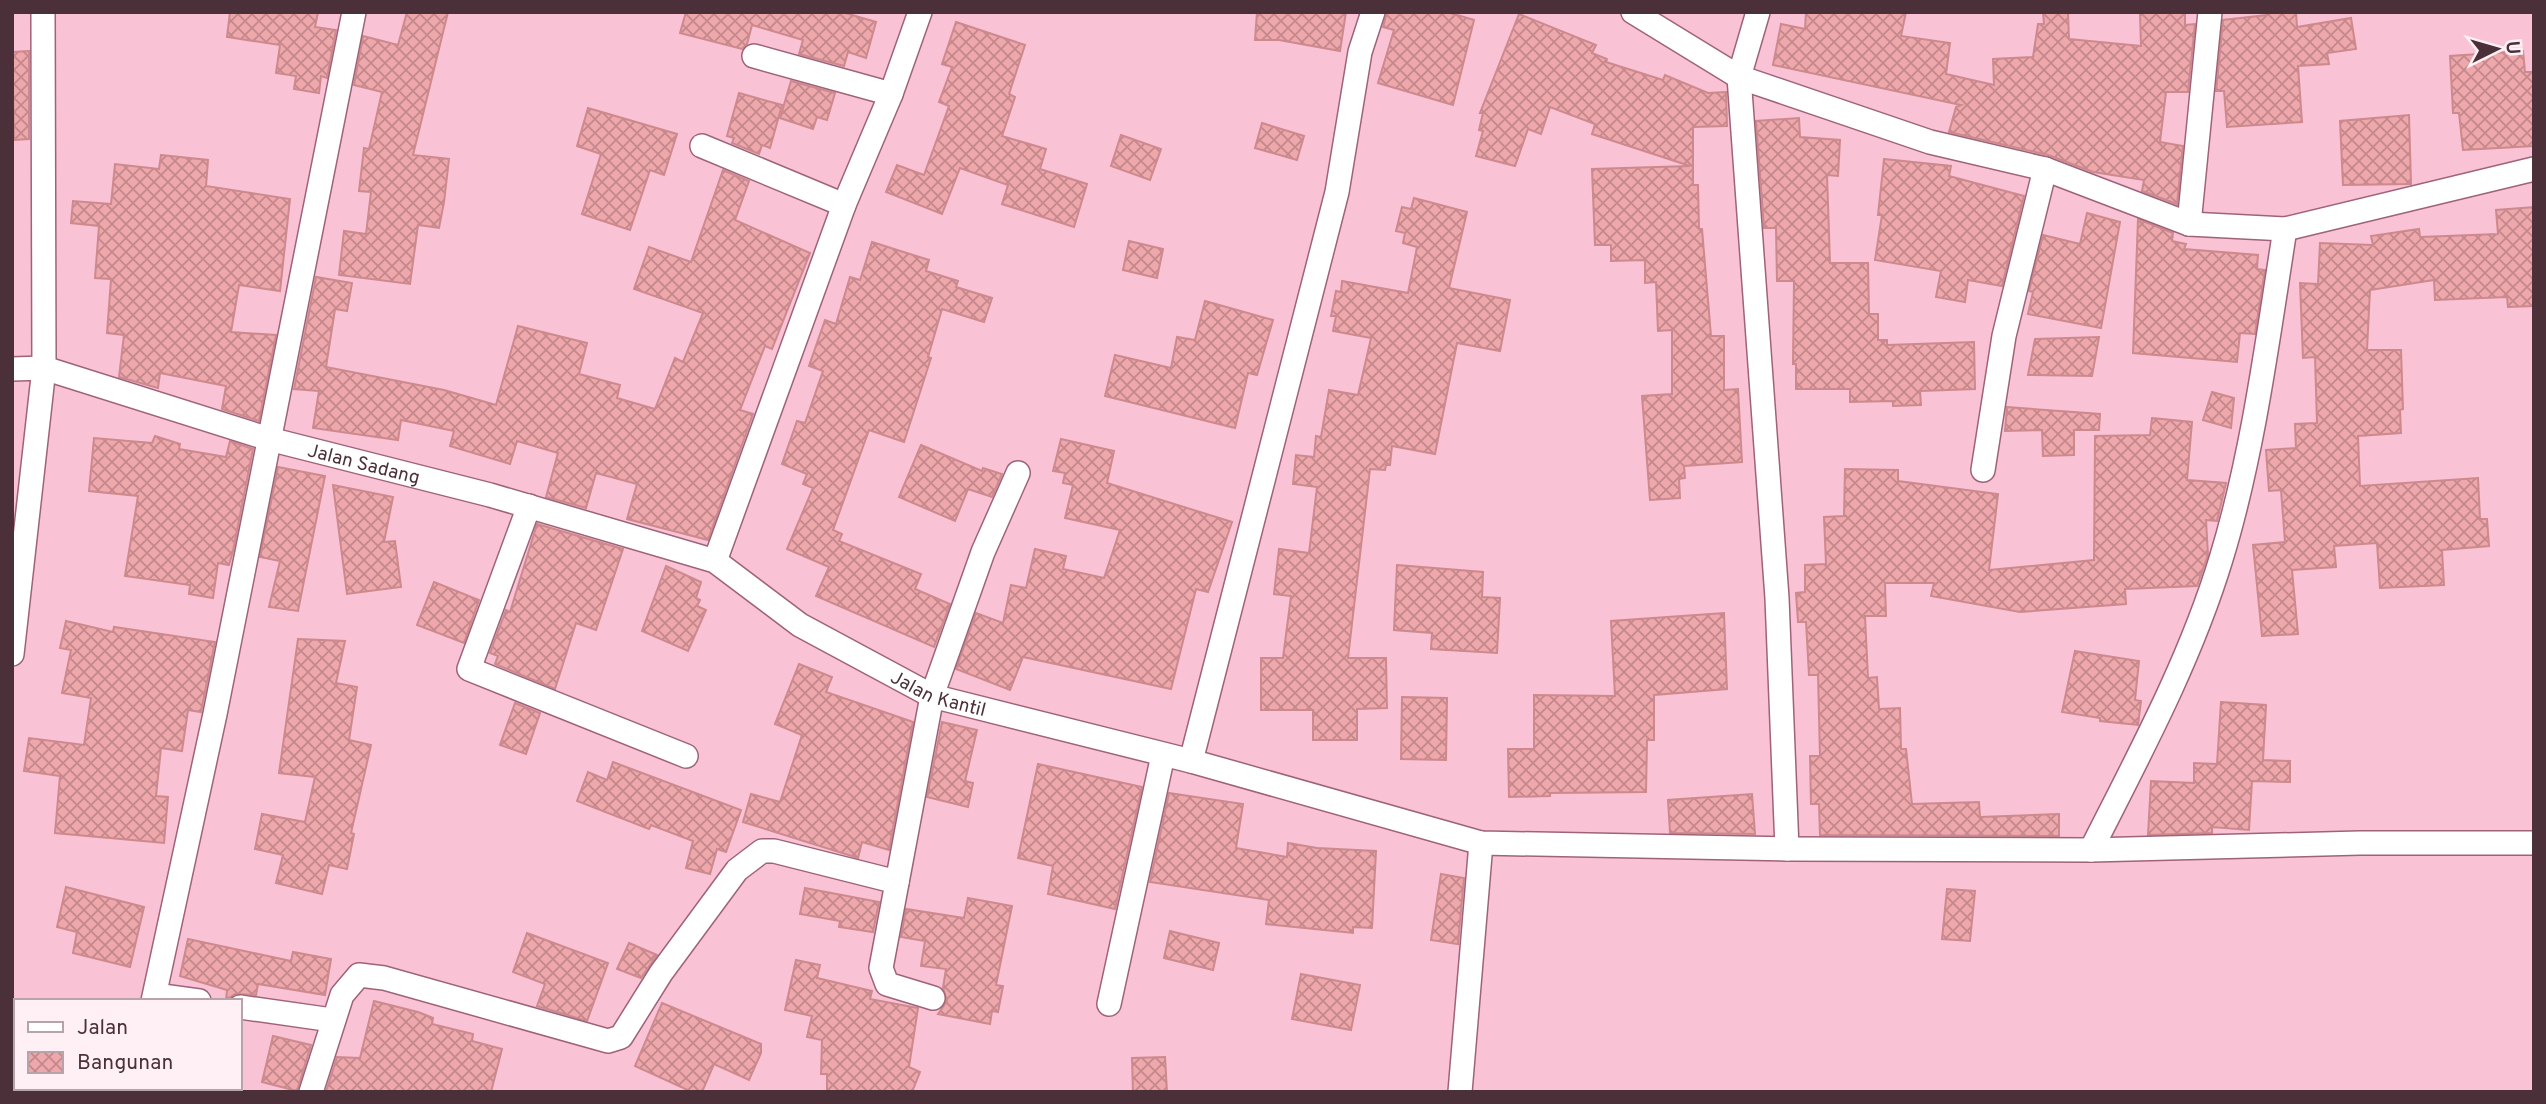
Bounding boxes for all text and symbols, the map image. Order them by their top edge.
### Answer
north arrow [2462,14,2532,84]
text: U [2499,40,2524,55]
street label: Jalan Sadang [305,439,422,491]
street label: Jalan Kantil [886,666,988,723]
legend [14,999,242,1090]
text: Jalan [77,1015,128,1042]
text: Bangunan [77,1050,173,1077]

